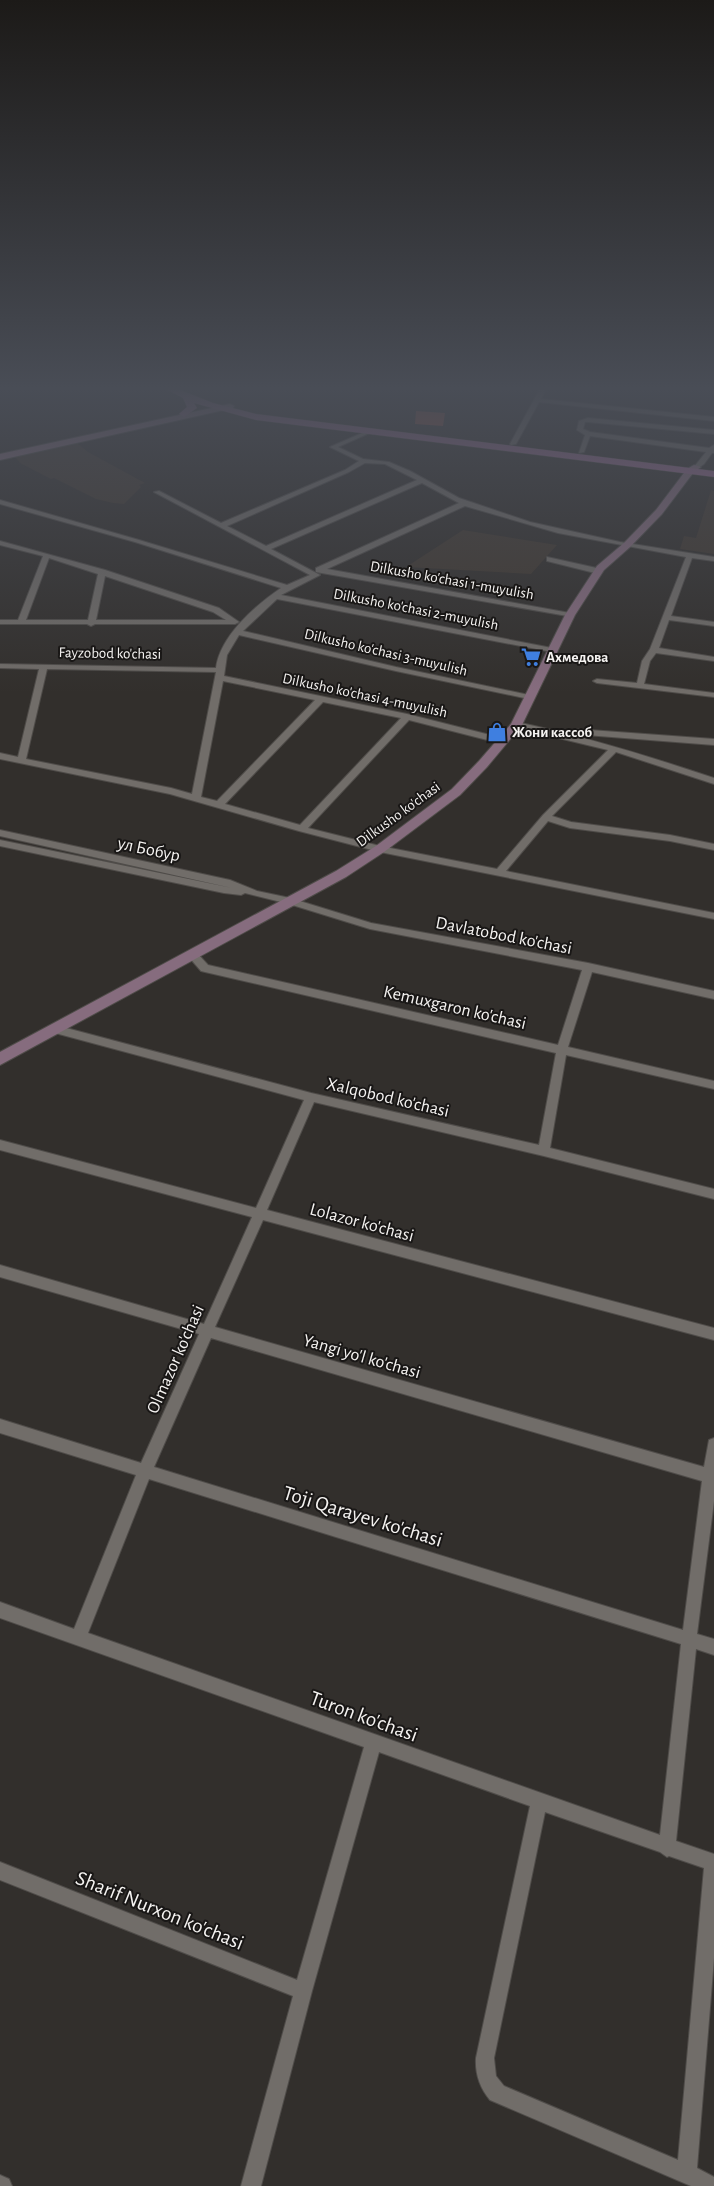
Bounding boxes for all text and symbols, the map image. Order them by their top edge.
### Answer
street label: Dilkusho ko'chasi 1-muyulish [369,559,535,602]
street label: Dilkusho ko'chasi 2-muyulish [332,586,500,633]
street label: Dilkusho ko'chasi 3-muyulish [303,626,469,679]
street label: Fayzobod ko'chasi [59,645,161,662]
supermarket icon: Ахмедова [520,646,542,668]
place label: Ахмедова [546,650,608,665]
street label: Dilkusho ko'chasi 4-muyulish [281,671,449,720]
shop icon: Жони кассоб [486,721,508,743]
place label: Жони кассоб [512,725,593,740]
street label: Dilkusho ko'chasi [354,779,443,850]
street label: ул Бобур [115,833,182,865]
street label: Davlatobod ko'chasi [434,914,574,958]
street label: Kemuxgaron ko'chasi [382,983,528,1033]
street label: Xalqobod ko'chasi [325,1075,451,1121]
street label: Lolazor ko'chasi [308,1200,416,1246]
street label: Olmazor ko'chasi [144,1302,208,1416]
street label: Yangi yo'l ko'chasi [301,1332,423,1382]
street label: Toji Qarayev ko'chasi [281,1482,445,1551]
street label: Turon ko'chasi [307,1687,421,1746]
street label: Sharif Nurxon ko'chasi [73,1867,247,1954]

